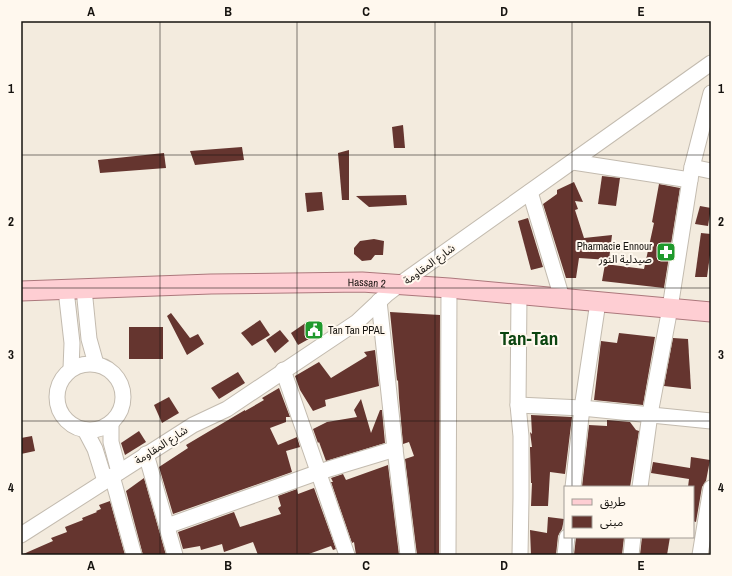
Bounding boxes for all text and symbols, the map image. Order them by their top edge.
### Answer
text: A [87,3,95,20]
text: B [224,3,232,20]
text: C [362,3,370,20]
text: D [500,3,508,20]
text: E [637,3,645,20]
text: 1 [8,80,14,97]
text: 1 [718,80,724,97]
text: 2 [8,213,14,230]
text: 2 [718,213,724,230]
place label: Pharmacie Ennour صيدلية النور [577,239,652,266]
street label: شارع المقاومة [400,240,458,288]
pharmacy icon: Pharmacie Ennour صيدلية النور [655,241,677,263]
street label: Hassan 2 [348,275,386,291]
public building icon: Tan Tan PPAL [303,319,325,341]
place label: Tan Tan PPAL [328,323,385,337]
district label: Tan-Tan [500,325,558,351]
text: 3 [8,346,14,363]
text: 3 [718,346,724,363]
street label: شارع المقاومة [132,422,191,468]
text: 4 [8,479,14,496]
text: 4 [718,479,724,496]
legend [564,486,694,538]
text: طريق [600,494,626,510]
text: مبنى [600,514,623,530]
text: A [87,557,95,574]
text: B [224,557,232,574]
text: C [362,557,370,574]
text: D [500,557,508,574]
text: E [637,557,645,574]

